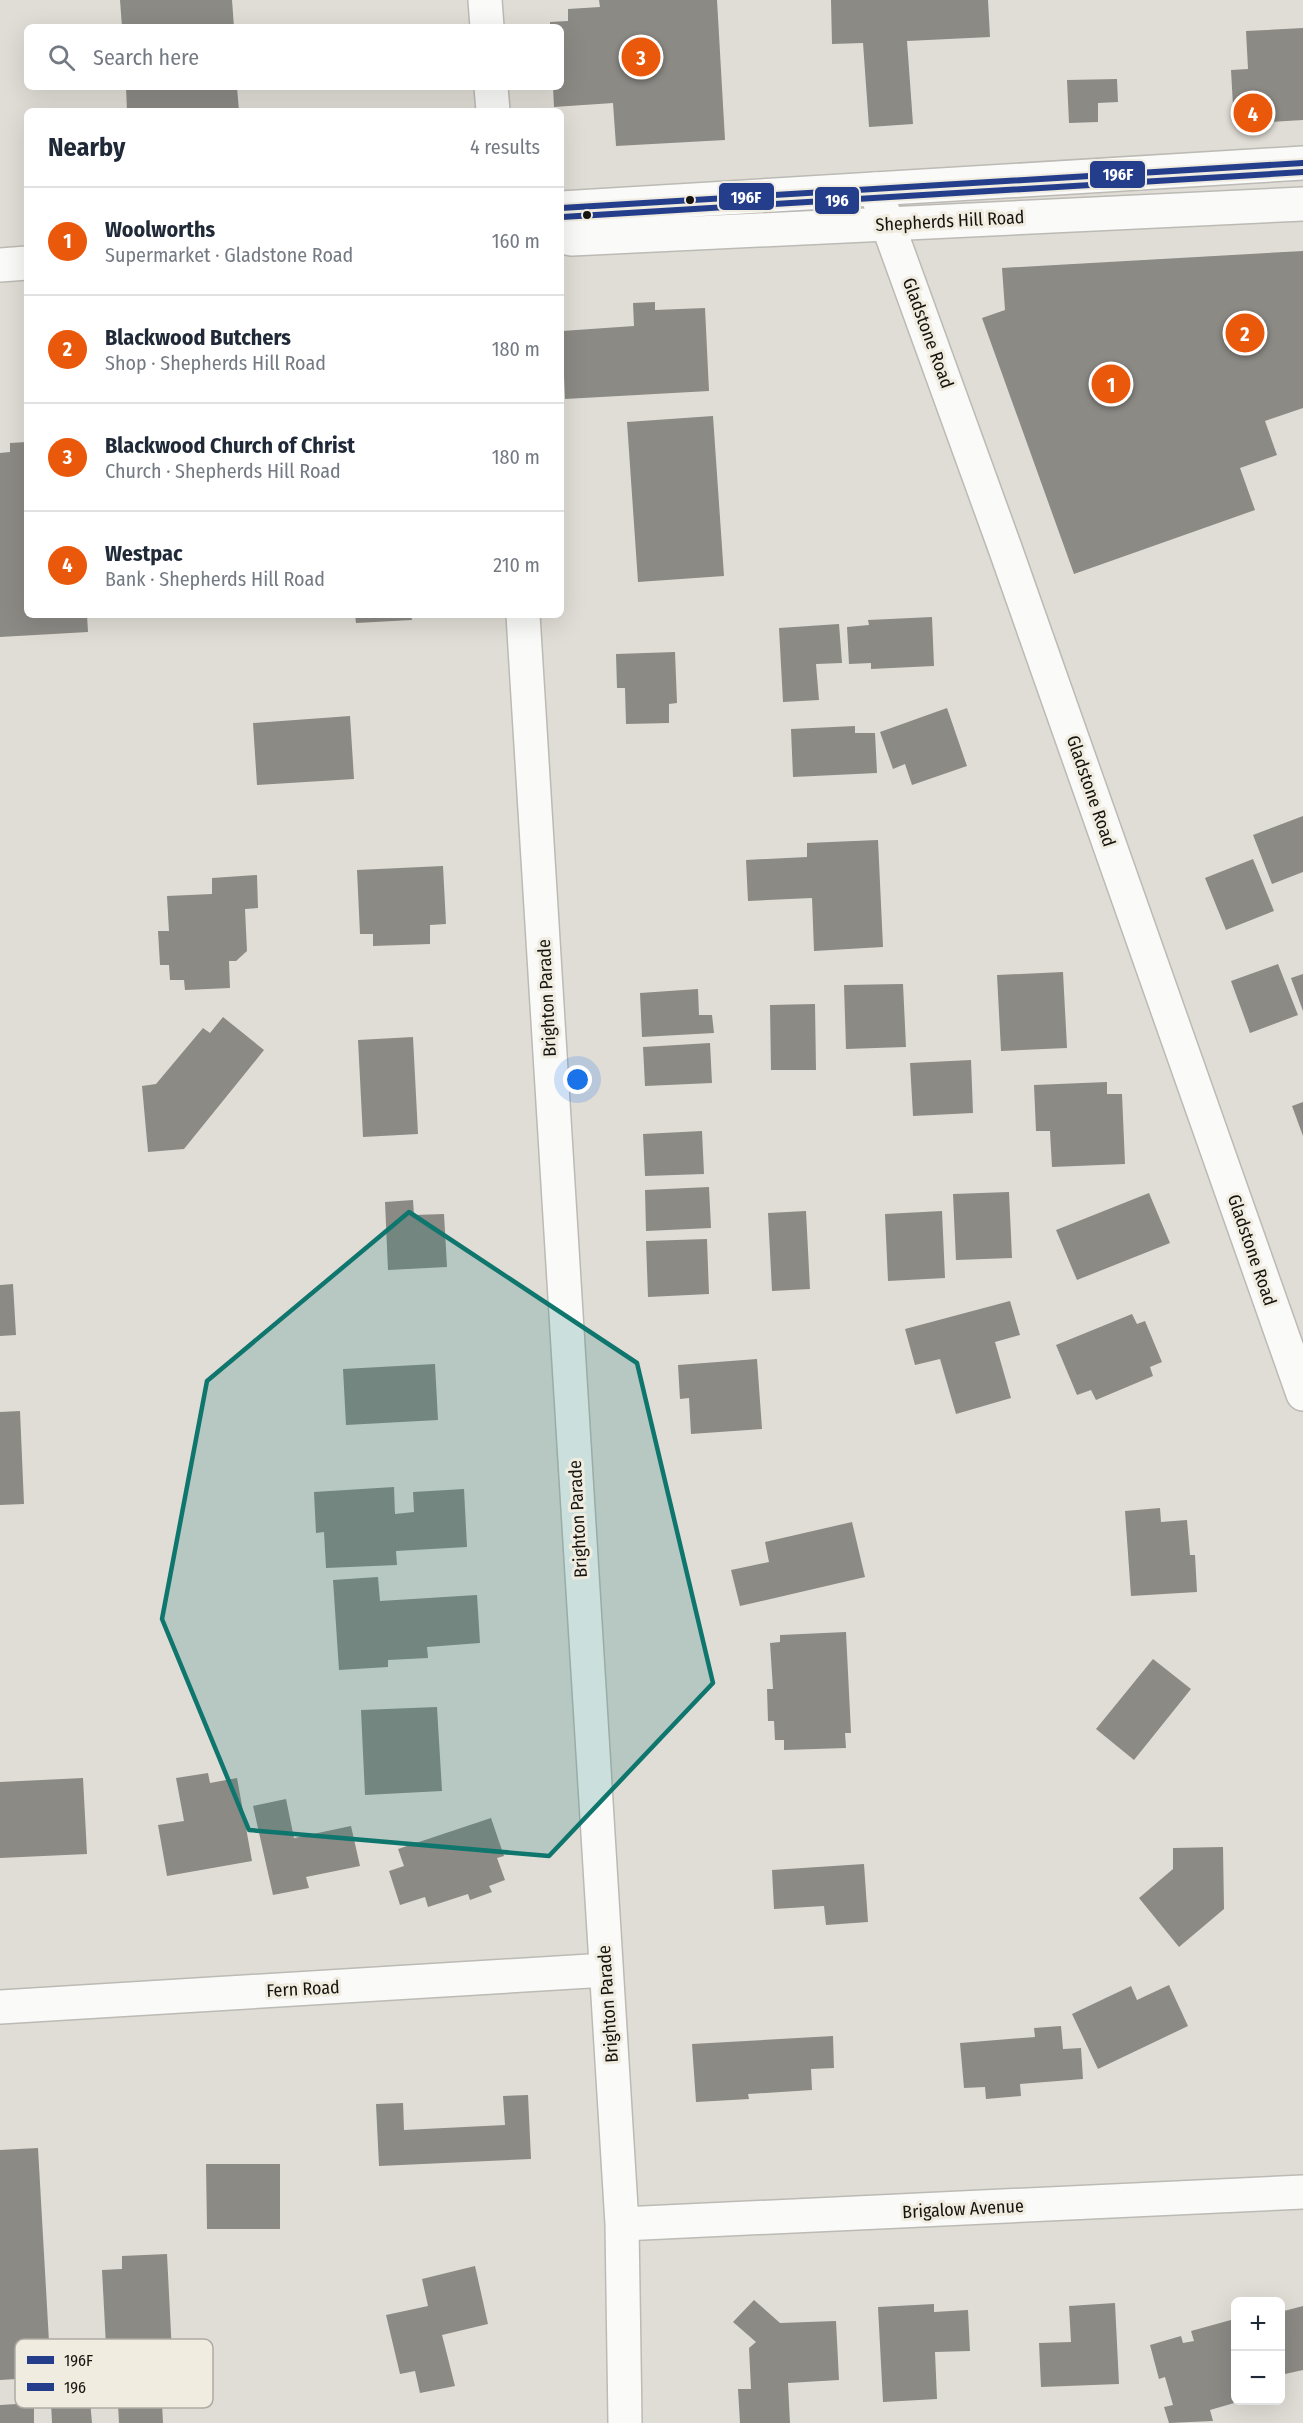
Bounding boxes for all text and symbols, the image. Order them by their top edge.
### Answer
search box [24,24,564,90]
pin: 3 [622,34,660,80]
icon: search [45,41,78,74]
text: Search here [93,44,199,71]
pin: 4 [1234,90,1272,136]
text: Nearby [48,132,125,163]
text: 4 results [470,135,540,159]
line badge: 196F [1089,160,1146,189]
text: 196F [1103,165,1133,184]
line badge: 196F [718,182,775,211]
line badge: 196 [814,186,860,215]
text: 196F [731,188,761,207]
text: 196 [825,191,849,210]
unlabelled marker [684,194,696,206]
street label: Shepherds Hill Road [875,206,1025,236]
unlabelled marker [581,209,593,221]
text: Woolworths [105,216,215,243]
text: 1 [63,229,72,253]
text: 160 m [492,229,540,253]
text: Supermarket · Gladstone Road [105,243,353,267]
street label: Gladstone Road [898,275,958,391]
pin: 2 [1226,310,1264,356]
text: Blackwood Butchers [105,324,291,351]
text: 2 [63,337,72,361]
text: 180 m [492,337,540,361]
text: Shop · Shepherds Hill Road [105,351,326,375]
pin: 1 [1092,362,1130,406]
text: Blackwood Church of Christ [105,432,355,459]
text: 3 [63,445,72,469]
text: 180 m [492,445,540,469]
text: Church · Shepherds Hill Road [105,459,341,483]
text: Westpac [105,540,183,567]
text: 4 [62,553,73,577]
text: 210 m [493,553,540,577]
text: Bank · Shepherds Hill Road [105,567,325,591]
street label: Gladstone Road [1062,733,1120,849]
street label: Brighton Parade [533,939,561,1057]
your location [563,1065,592,1094]
street label: Gladstone Road [1223,1192,1281,1308]
street label: Brighton Parade [564,1460,592,1578]
street label: Brighton Parade [593,1944,623,2064]
street label: Fern Road [266,1976,340,2002]
street label: Brigalow Avenue [902,2195,1024,2223]
map controls [1231,2297,1285,2405]
button: + [1231,2297,1285,2351]
legend [15,2339,213,2408]
text: 196F [64,2351,93,2370]
button: − [1231,2351,1285,2405]
text: 196 [64,2378,86,2397]

